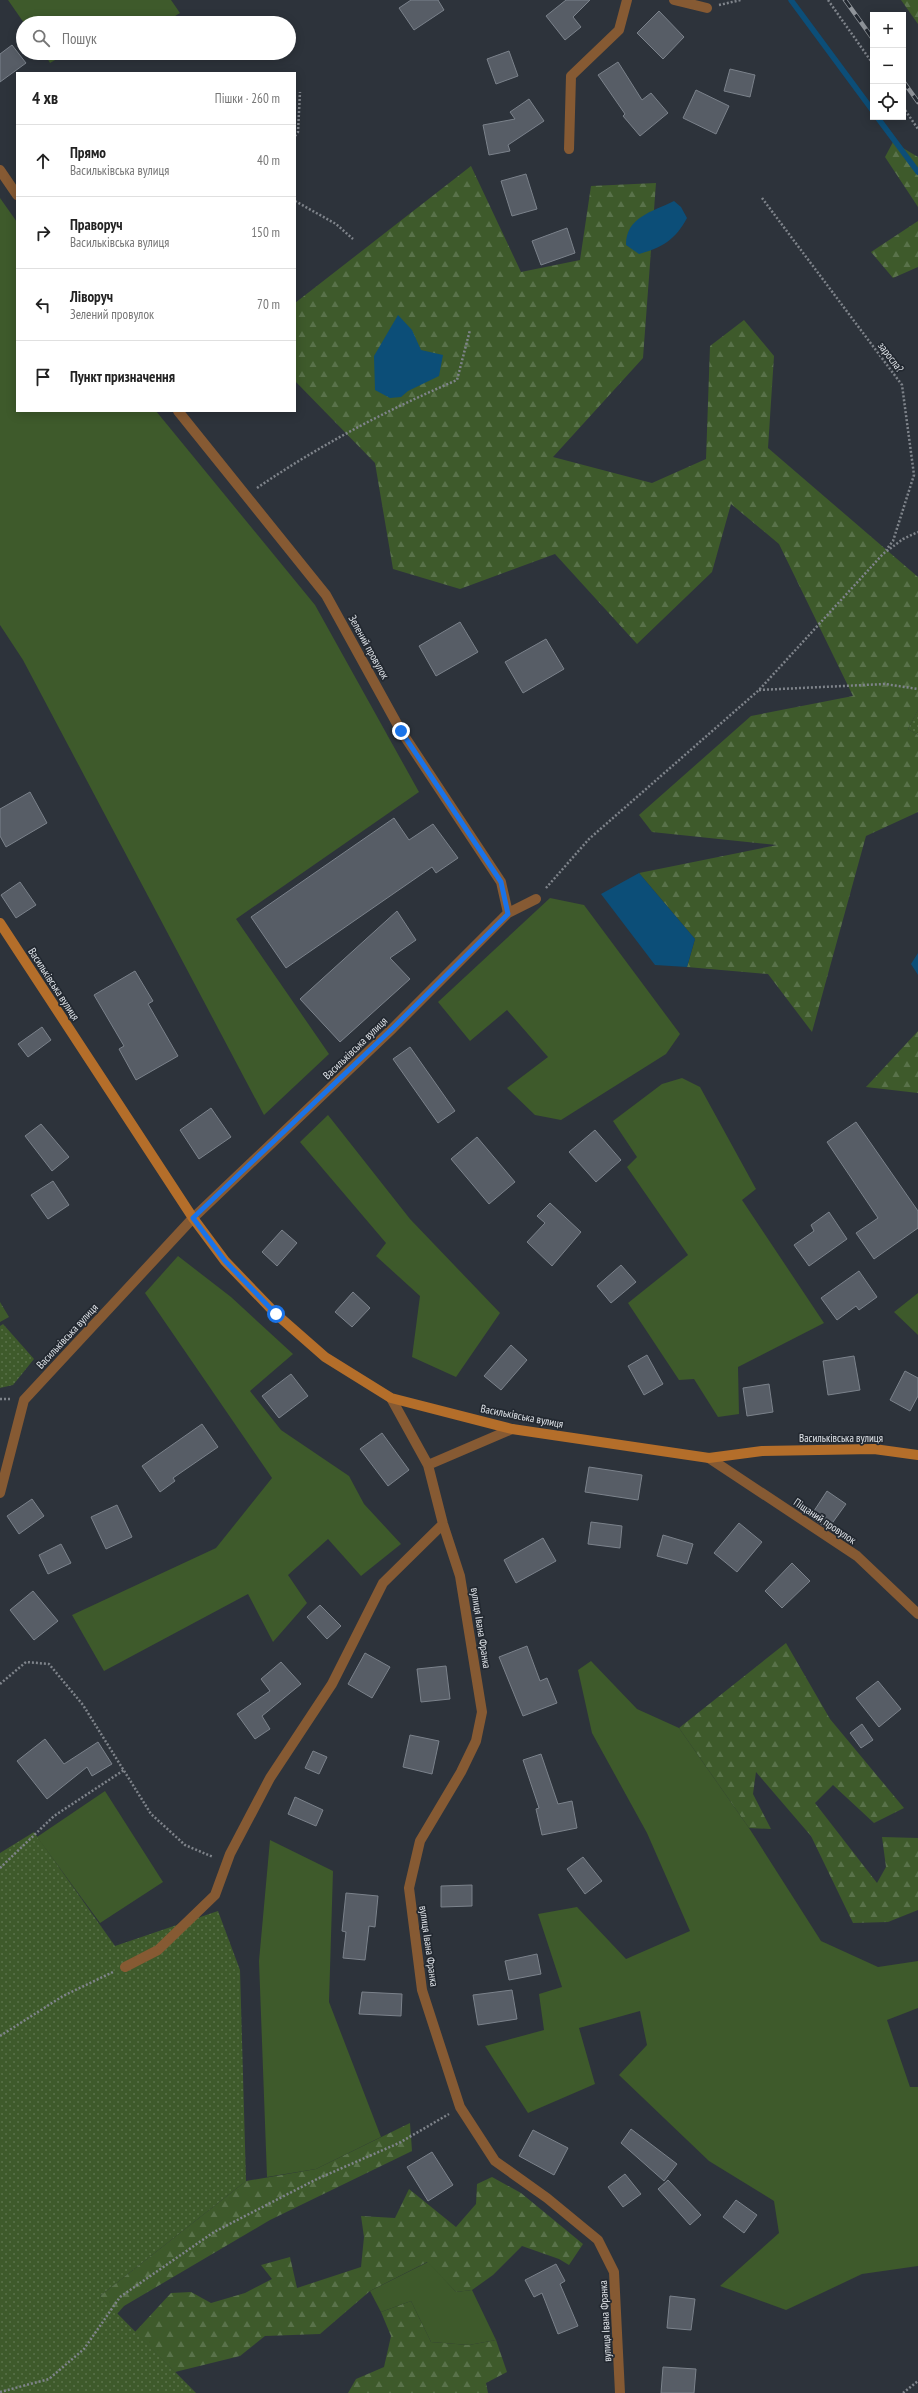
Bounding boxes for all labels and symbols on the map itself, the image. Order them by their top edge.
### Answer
street label: заросла? [875,339,907,375]
street label: Зелений провулок [346,613,393,682]
route end [392,722,410,740]
street label: Васильківська вулиця [25,945,83,1023]
street label: Васильківська вулиця [320,1014,390,1082]
street label: Васильківська вулиця [33,1301,101,1371]
route start [267,1305,285,1323]
street label: Васильківська вулиця [479,1401,565,1431]
street label: Васильківська вулиця [799,1431,883,1445]
street label: Піщаний провулок [791,1495,859,1547]
street label: вулиця Івана Франка [468,1587,494,1669]
street label: вулиця Івана Франка [416,1905,442,1987]
street label: вулиця Івана Франка [596,2280,614,2362]

